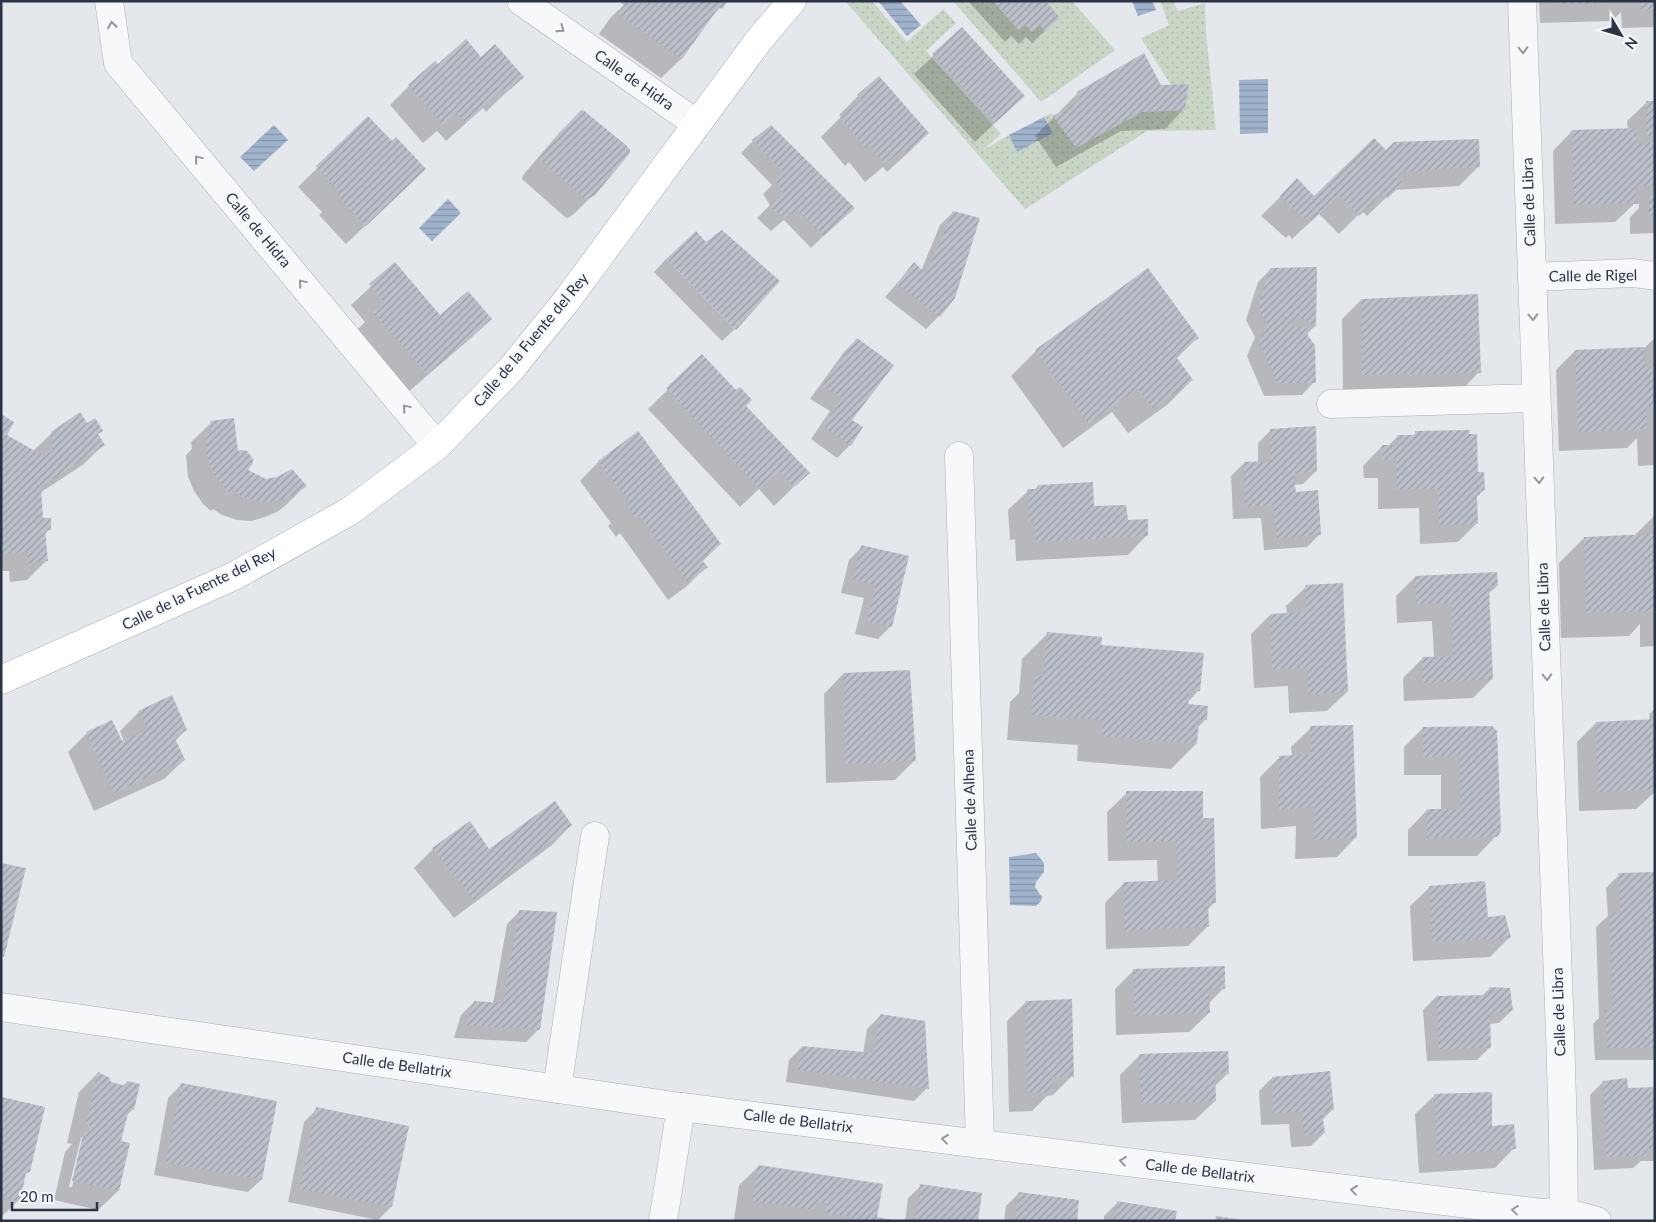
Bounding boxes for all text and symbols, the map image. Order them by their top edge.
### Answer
north arrow [1596,10,1646,60]
one-way arrow [108,21,118,30]
one-way arrow [556,23,565,32]
text: N [1622,34,1642,53]
street label: Calle de Hidra [591,45,678,113]
one-way arrow [1518,46,1529,54]
one-way arrow [194,155,203,164]
street label: Calle de Libra [1517,157,1539,247]
street label: Calle de Hidra [222,188,295,271]
street label: Calle de Rigel [1549,265,1637,285]
street label: Calle de la Fuente del Rey [469,269,592,410]
one-way arrow [298,280,307,289]
one-way arrow [1528,314,1538,322]
one-way arrow [402,405,411,414]
one-way arrow [1534,476,1545,484]
street label: Calle de la Fuente del Rey [119,543,279,633]
street label: Calle de Libra [1532,562,1554,652]
one-way arrow [1541,673,1552,681]
street label: Calle de Alhena [958,749,980,851]
street label: Calle de Libra [1547,967,1569,1057]
street label: Calle de Bellatrix [341,1047,454,1081]
street label: Calle de Bellatrix [742,1104,854,1136]
one-way arrow [940,1134,948,1145]
street label: Calle de Bellatrix [1144,1154,1256,1186]
one-way arrow [1119,1156,1127,1167]
scale bar [12,1180,98,1212]
one-way arrow [1350,1185,1358,1196]
text: 20 m [20,1187,54,1205]
one-way arrow [1511,1205,1519,1216]

